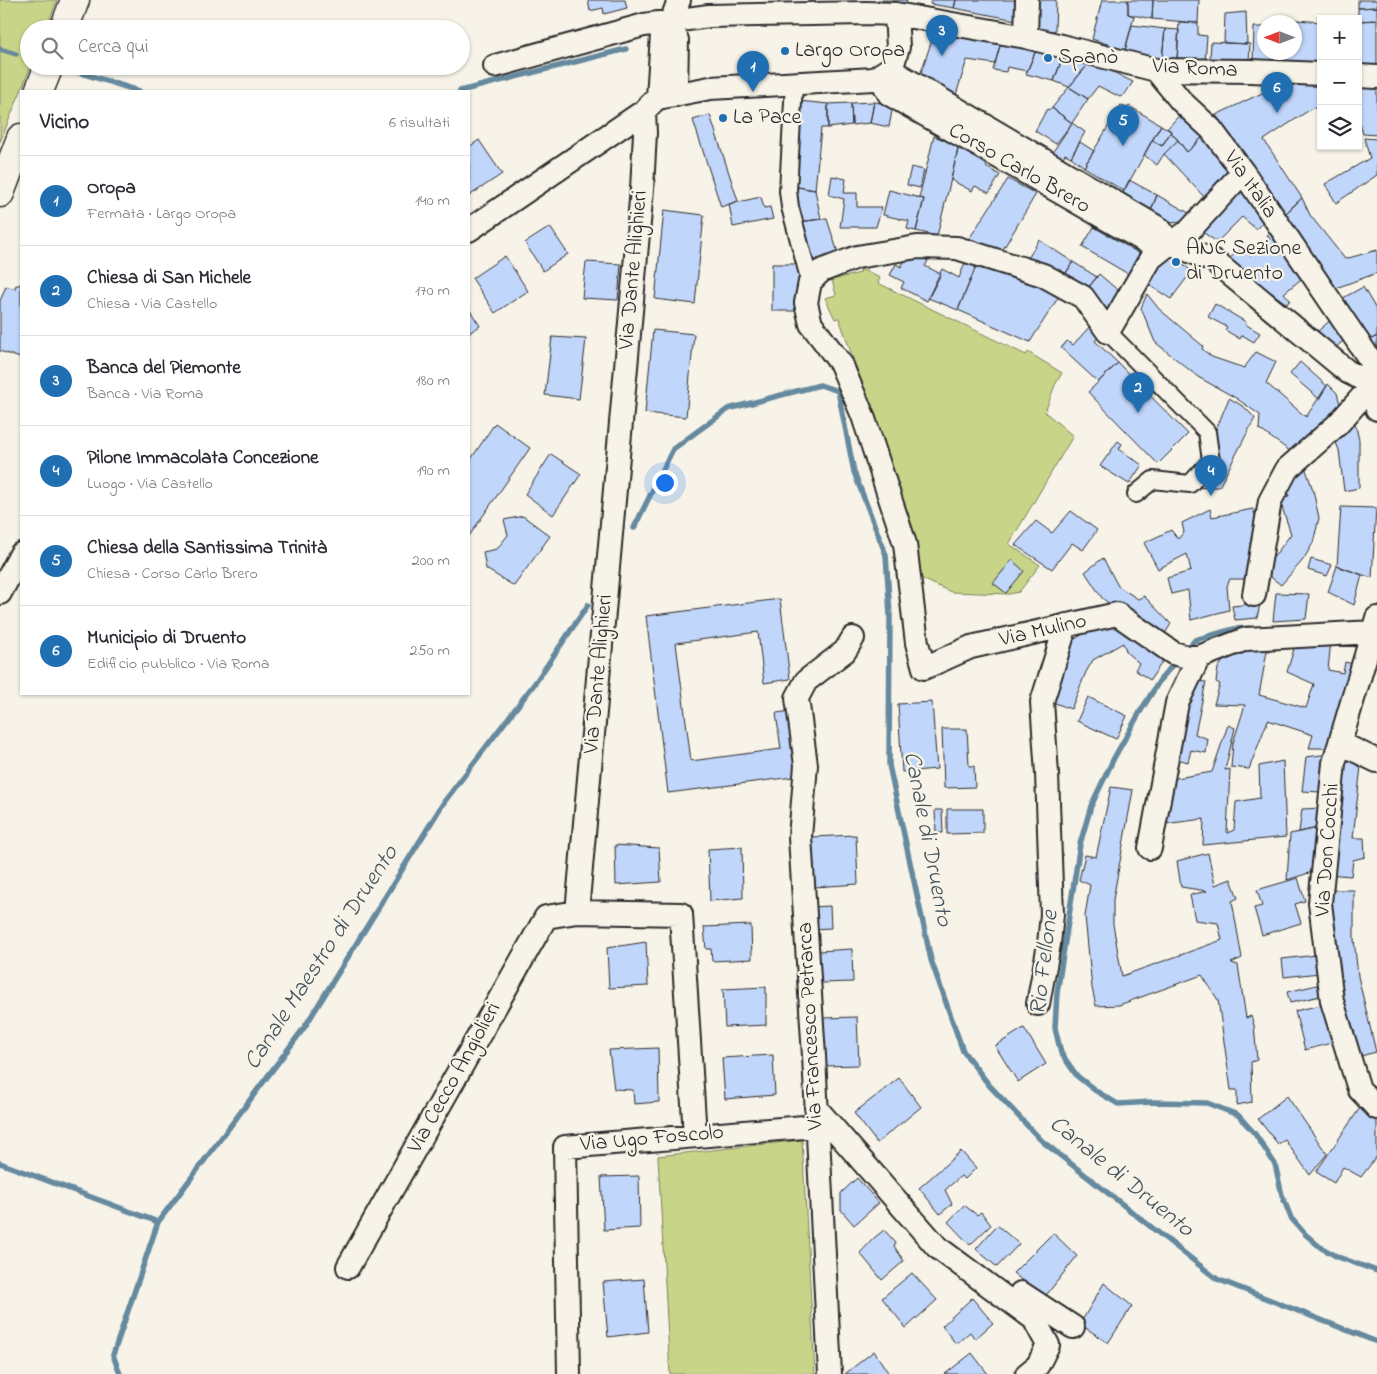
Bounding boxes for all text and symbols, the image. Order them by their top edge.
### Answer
pin: 3 [926,15,958,56]
north arrow [1257,15,1302,60]
map controls [1317,15,1362,150]
button: + [1317,15,1362,60]
search box [20,20,470,75]
icon: search [38,34,66,62]
text: Cerca qui [78,34,148,61]
place label: Largo Oropa [795,35,905,68]
place label: Spanò [1058,42,1118,74]
marker: Largo Oropa [779,45,791,57]
pin: 1 [737,51,769,92]
street label: Via Roma [1151,51,1238,87]
marker: Spanò [1042,52,1054,64]
button: − [1317,60,1362,105]
pin: 6 [1261,72,1293,113]
place label: La Pace [733,102,802,134]
pin: 5 [1107,105,1139,146]
button: layers [1317,105,1362,150]
text: Vicino [40,108,89,138]
text: 6 risultati [389,111,450,135]
marker: La Pace [717,112,729,124]
street label: Corso Carlo Brero [942,115,1096,223]
street label: Via Italia [1214,144,1285,226]
text: Oropa [87,175,136,202]
text: 1 [53,189,59,213]
text: 140 m [415,189,450,213]
street label: Via Dante Alighieri [611,189,658,352]
text: Fermata · Largo Oropa [87,202,236,226]
place label: ANC Sezione di Druento [1186,233,1301,290]
marker: ANC Sezione di Druento [1170,256,1182,268]
text: Chiesa di San Michele [87,265,251,292]
text: 2 [52,279,60,303]
text: 170 m [415,279,450,303]
text: Chiesa · Via Castello [87,292,217,316]
text: Banca del Piemonte [87,355,241,382]
text: 3 [53,369,59,393]
text: 180 m [416,369,450,393]
pin: 2 [1122,372,1154,413]
text: Banca · Via Roma [87,382,204,406]
text: Pilone Immacolata Concezione [87,445,319,472]
pin: 4 [1195,455,1227,496]
text: 4 [53,459,59,483]
text: 190 m [417,459,450,483]
your location [652,470,678,496]
text: Luogo · Via Castello [87,472,213,496]
text: Chiesa della Santissima Trinità [87,535,327,562]
text: 5 [51,549,61,573]
text: 200 m [412,549,450,573]
text: Chiesa · Corso Carlo Brero [87,562,258,586]
street label: Via Dante Alighieri [576,593,623,756]
street label: Via Mulino [995,605,1090,657]
text: Municipio di Druento [87,625,246,652]
text: 6 [52,639,60,663]
text: 250 m [410,639,450,663]
text: Edificio pubblico · Via Roma [87,652,269,676]
water label: Canale di Druento [893,749,961,931]
street label: Via Don Cocchi [1307,782,1349,919]
water label: Canale Maestro di Druento [236,837,409,1077]
water label: Rio Fellone [1021,907,1069,1017]
street label: Via Francesco Petrarca [790,921,832,1132]
street label: Via Cecco Angiolieri [400,997,511,1161]
water label: Canale di Druento [1041,1108,1202,1247]
street label: Via Ugo Foscolo [578,1117,725,1162]

